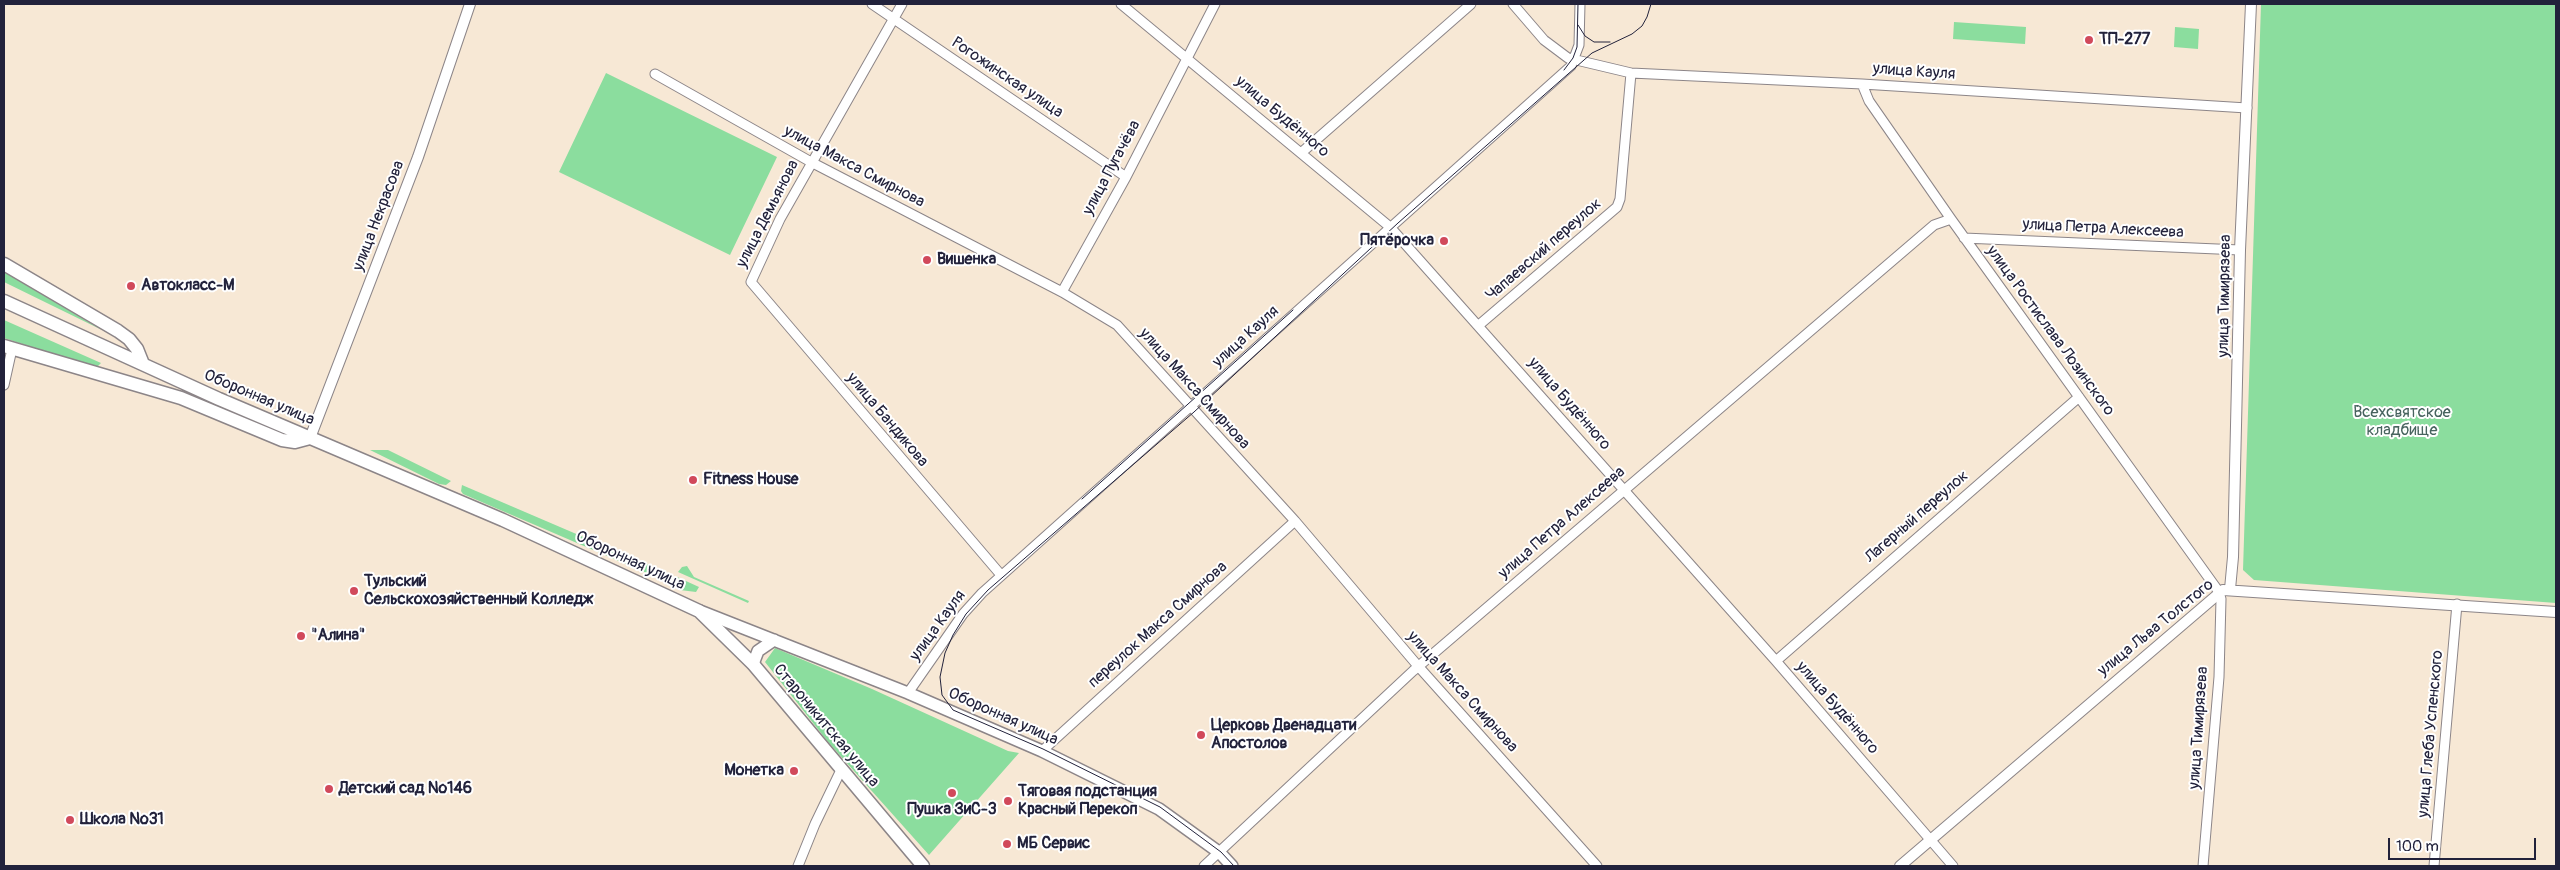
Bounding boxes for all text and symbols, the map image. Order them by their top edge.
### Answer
place label: ТП-277 [2099,30,2150,50]
street label: Рогожинская улица [947,34,1067,122]
marker: ТП-277 [2083,34,2095,46]
street label: улица Кауля [1872,60,1956,84]
street label: улица Будённого [1231,72,1333,162]
street label: улица Пугачёва [1079,117,1145,219]
street label: улица Макса Смирнова [780,122,928,212]
street label: улица Демьянова [733,157,803,271]
street label: улица Некрасова [349,158,409,274]
street label: Чапаевский переулок [1482,195,1606,305]
street label: улица Петра Алексеева [2022,215,2184,243]
place label: Пятёрочка [1360,231,1434,251]
street label: улица Тимирязева [2214,234,2236,358]
marker: Пятёрочка [1438,235,1450,247]
street label: улица Ростислава Лозинского [1982,242,2118,420]
place label: Вишенка [937,250,996,270]
marker: Вишенка [921,254,933,266]
place label: Автокласс-М [141,276,235,296]
marker: Автокласс-М [125,280,137,292]
street label: улица Кауля [1209,302,1283,372]
street label: улица Макса Смирнова [1134,324,1254,454]
street label: улица Будённого [1524,354,1614,454]
street label: Оборонная улица [201,366,317,430]
street label: улица Бандикова [842,369,932,471]
park label: Всехсвятское кладбище [2353,403,2451,441]
street label: улица Петра Алексеева [1495,463,1629,583]
street label: Лагерный переулок [1861,467,1973,567]
place label: Fitness House [703,470,798,490]
marker: Fitness House [687,474,699,486]
street label: Оборонная улица [572,527,688,595]
street label: переулок Макса Смирнова [1085,558,1231,692]
place label: Тульский Сельскохозяйственный Колледж [364,572,593,610]
street label: улица Льва Толстого [2094,575,2218,681]
marker: Тульский Сельскохозяйственный Колледж [348,585,360,597]
street label: улица Кауля [906,587,970,665]
place label: "Алина" [311,626,365,646]
street label: улица Макса Смирнова [1402,627,1522,757]
marker: "Алина" [295,630,307,642]
street label: улица Глеба Успенского [2414,649,2448,819]
street label: улица Будённого [1792,658,1882,758]
street label: Староникитская улица [769,661,883,791]
street label: улица Тимирязева [2185,666,2213,790]
street label: Оборонная улица [945,684,1061,750]
place label: Церковь Двенадцати Апостолов [1211,716,1356,754]
marker: Церковь Двенадцати Апостолов [1195,729,1207,741]
place label: Монетка [724,761,784,781]
marker: Монетка [788,765,800,777]
place label: Детский сад №146 [339,779,472,799]
place label: Тяговая подстанция Красный Перекоп [1018,782,1157,820]
marker: Детский сад №146 [323,783,335,795]
marker: Пушка ЗиС-3 [946,787,958,799]
marker: Тяговая подстанция Красный Перекоп [1002,795,1014,807]
place label: Пушка ЗиС-3 [907,800,997,820]
place label: Школа №31 [80,810,164,830]
marker: Школа №31 [64,814,76,826]
scale bar [2390,828,2538,860]
place label: МБ Сервис [1017,834,1090,854]
text: 100 m [2396,837,2439,856]
marker: МБ Сервис [1001,838,1013,850]

